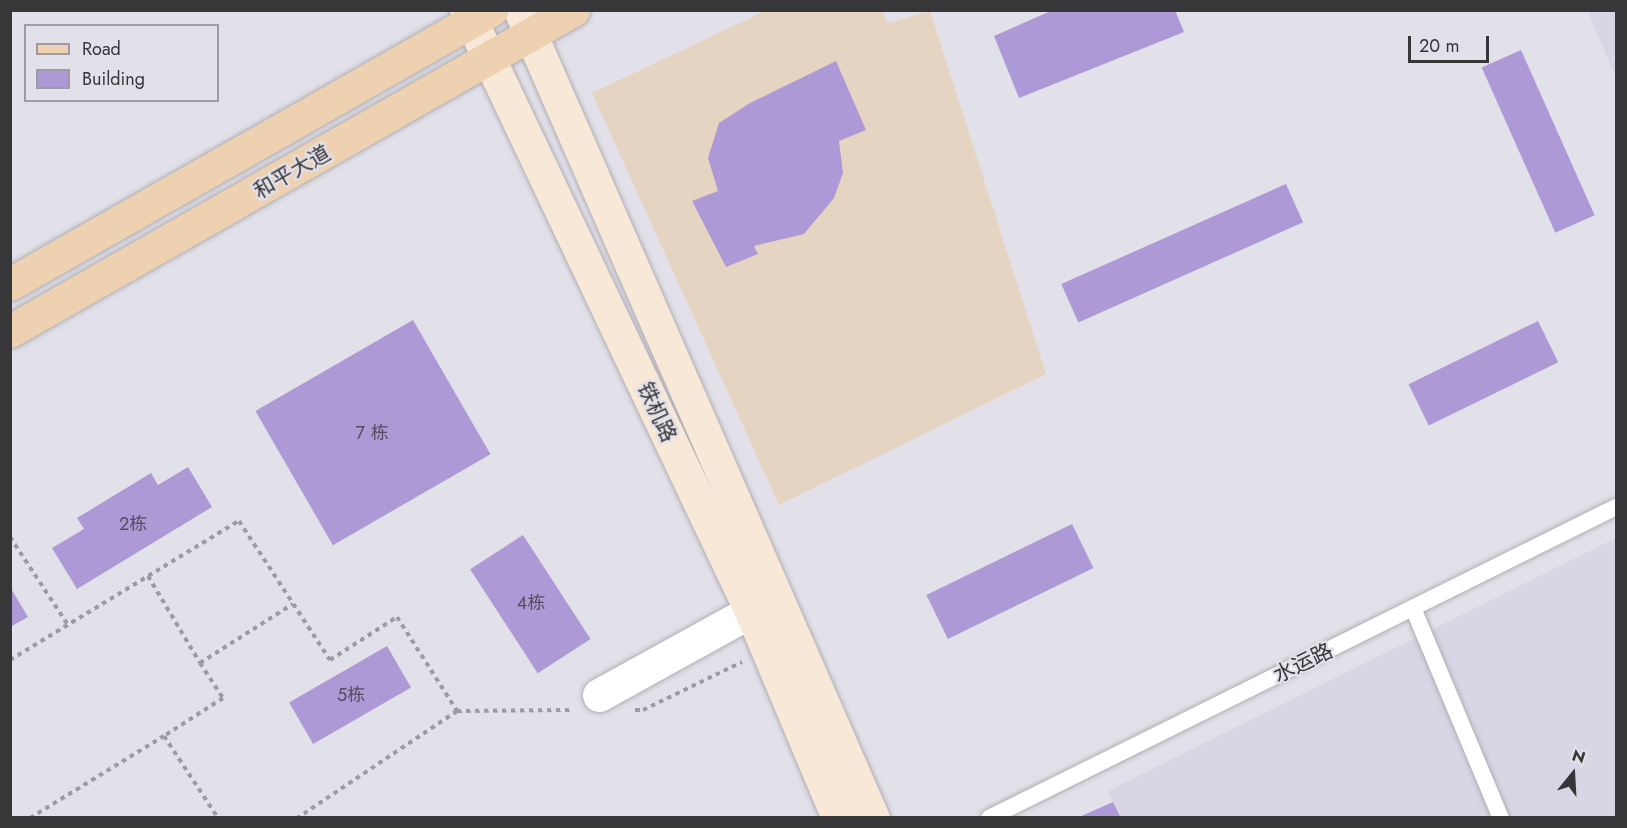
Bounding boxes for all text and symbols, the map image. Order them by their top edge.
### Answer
legend [24,24,219,102]
scale bar [1411,24,1492,62]
text: 20 m [1419,33,1459,59]
text: Road [82,36,121,62]
text: Building [82,66,145,92]
street label: 和平大道 [249,140,335,204]
street label: 铁机路 [632,378,682,446]
house number: 7 栋 [356,422,388,444]
house number: 2栋 [119,513,147,535]
house number: 4栋 [517,592,545,614]
street label: 水运路 [1269,638,1337,688]
house number: 5栋 [337,684,365,706]
north arrow [1543,744,1603,804]
text: N [1569,744,1588,769]

